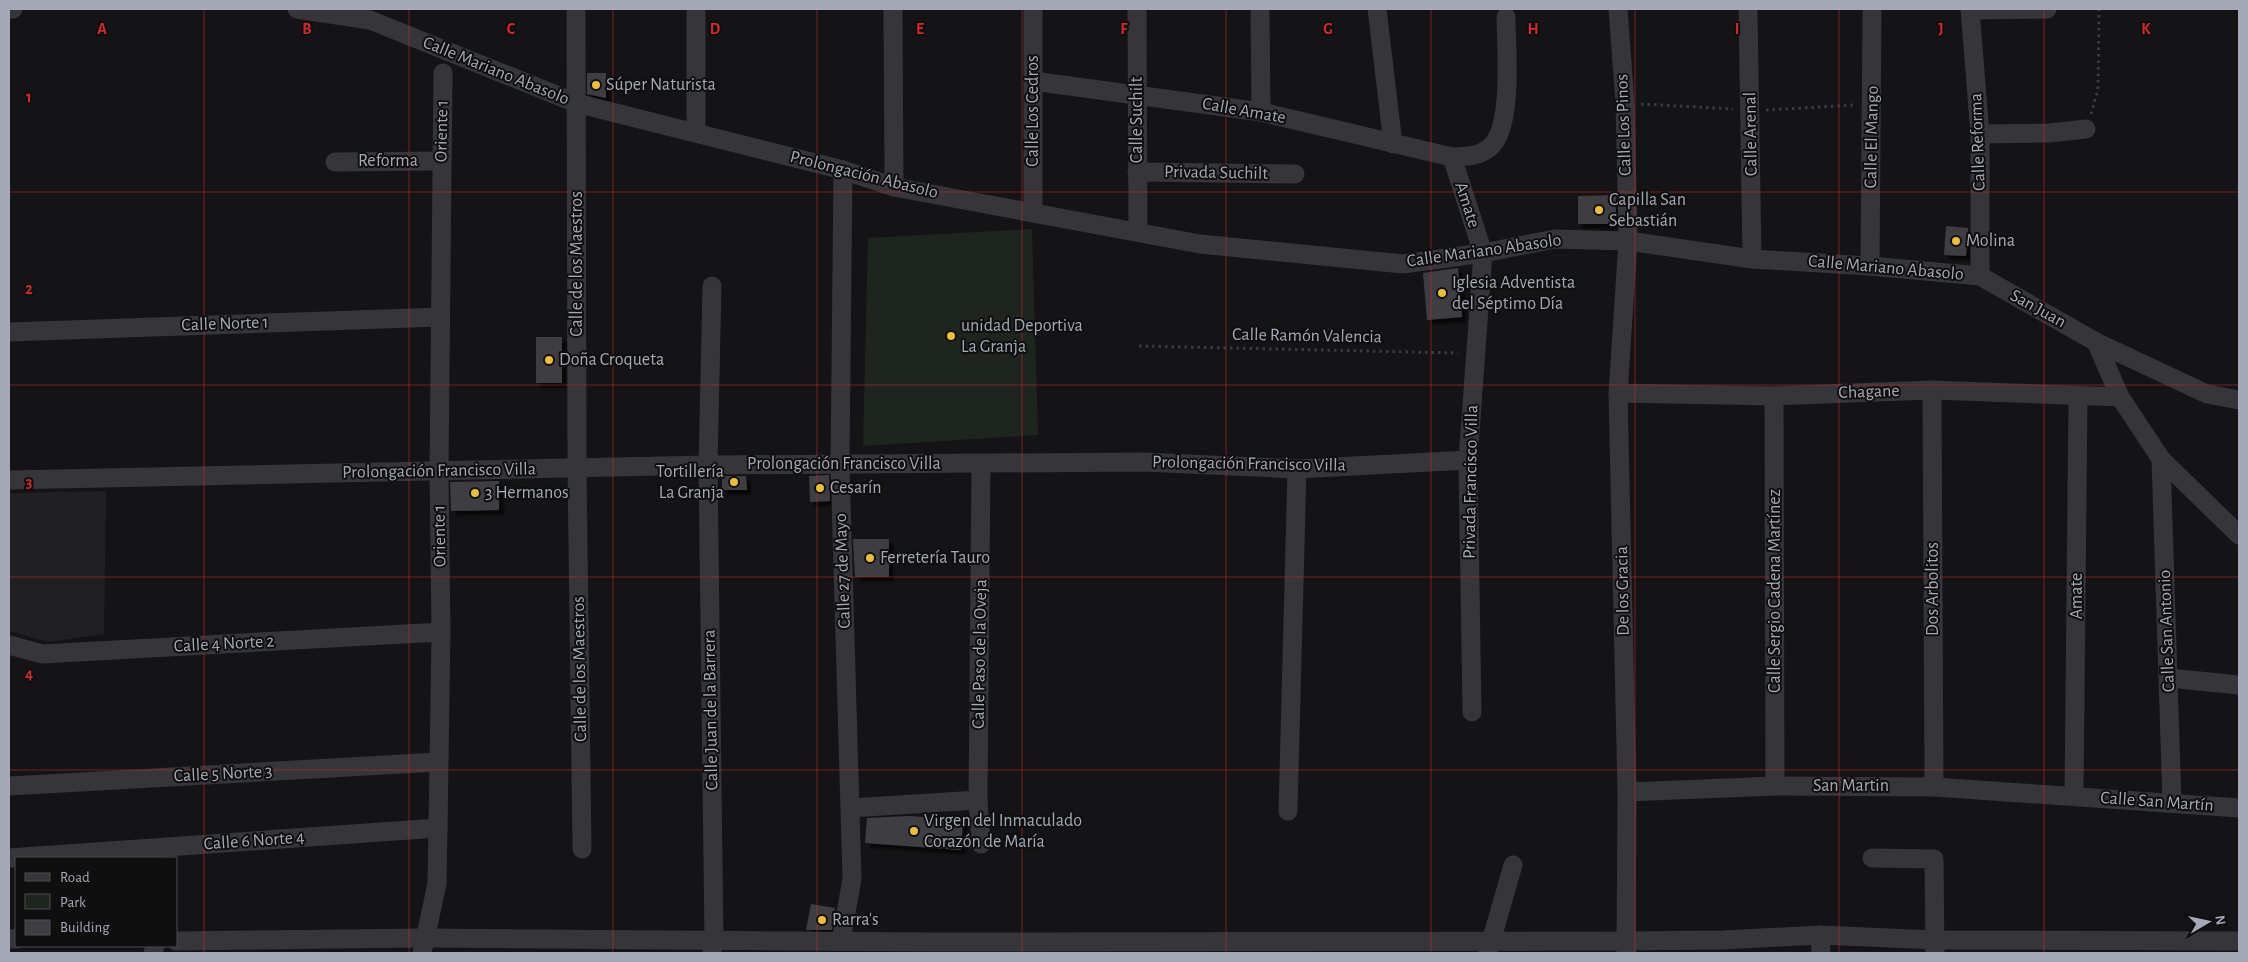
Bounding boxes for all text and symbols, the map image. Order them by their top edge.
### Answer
text: A [97,21,107,37]
text: B [302,21,312,37]
text: C [507,21,516,37]
text: D [710,21,721,37]
text: E [916,21,924,37]
text: F [1120,21,1128,37]
text: G [1323,21,1333,37]
text: H [1527,21,1539,37]
text: I [1735,21,1739,37]
text: J [1938,21,1944,37]
text: K [2141,21,2151,37]
street label: Calle Mariano Abasolo [420,33,572,109]
street label: Calle Los Cedros [1024,55,1042,167]
street label: Calle Los Pinos [1613,74,1635,176]
place label: Súper Naturista [606,76,716,94]
street label: Calle Suchilt [1128,77,1146,163]
marker: Súper Naturista [590,79,602,91]
street label: Calle El Mango [1862,85,1882,189]
text: 1 [26,89,32,105]
street label: Calle Arenal [1741,92,1761,176]
street label: Calle Reforma [1967,93,1989,191]
street label: Calle Amate [1201,95,1287,127]
street label: Oriente 1 [432,100,452,162]
street label: Prolongación Abasolo [788,148,940,202]
street label: Reforma [358,152,418,170]
street label: Privada Suchilt [1164,163,1268,183]
street label: Amate [1451,180,1483,230]
street label: Calle de los Maestros [568,191,586,337]
place label: Capilla San Sebastián [1609,191,1686,230]
marker: Capilla San Sebastián [1593,204,1605,216]
street label: Calle Mariano Abasolo [1405,231,1563,271]
place label: Molina [1966,232,2015,250]
marker: Molina [1950,235,1962,247]
street label: Calle Mariano Abasolo [1807,252,1965,284]
place label: Iglesia Adventista del Séptimo Día [1452,274,1575,313]
text: 2 [25,281,33,297]
street label: San Juan [2007,286,2069,332]
marker: Iglesia Adventista del Séptimo Día [1436,287,1448,299]
street label: Calle Norte 1 [181,313,269,335]
place label: unidad Deportiva La Granja [961,317,1083,356]
street label: Calle Ramón Valencia [1232,326,1382,346]
marker: unidad Deportiva La Granja [945,330,957,342]
place label: Doña Croqueta [559,351,664,369]
marker: Doña Croqueta [543,354,555,366]
street label: Chagane [1838,382,1900,402]
street label: Privada Francisco Villa [1461,405,1481,559]
street label: Prolongación Francisco Villa [1152,453,1346,475]
street label: Prolongación Francisco Villa [747,455,941,473]
street label: Prolongación Francisco Villa [342,460,536,482]
place label: Tortillería La Granja [656,463,724,502]
text: 3 [26,474,33,490]
marker: Tortillería La Granja [728,476,740,488]
place label: Cesarín [830,479,882,497]
marker: Cesarín [814,482,826,494]
place label: 3 Hermanos [485,484,569,502]
marker: 3 Hermanos [469,487,481,499]
street label: Calle Sergio Cadena Martínez [1766,489,1784,693]
street label: Oriente 1 [430,505,450,567]
street label: Calle 27 de Mayo [832,513,854,629]
street label: Dos Arbolitos [1924,542,1942,636]
street label: De los Gracia [1613,546,1633,636]
place label: Ferretería Tauro [880,549,990,567]
marker: Ferretería Tauro [864,552,876,564]
street label: Calle San Antonio [2156,569,2178,693]
street label: Amate [2068,573,2086,619]
street label: Calle Paso de la Oveja [970,579,990,729]
street label: Calle de los Maestros [570,596,590,742]
street label: Calle Juan de la Barrera [701,629,721,791]
street label: Calle 4 Norte 2 [173,632,275,656]
text: 4 [25,666,33,682]
street label: Calle 5 Norte 3 [173,762,273,786]
street label: San Martin [1813,777,1889,795]
street label: Calle San Martín [2100,789,2214,815]
place label: Virgen del Inmaculado Corazón de María [924,812,1082,851]
marker: Virgen del Inmaculado Corazón de María [908,825,920,837]
street label: Calle 6 Norte 4 [203,828,305,854]
legend [15,857,178,947]
text: Road [60,870,90,885]
text: Park [60,895,86,910]
north arrow [2183,897,2233,947]
place label: Rarra's [832,911,879,929]
marker: Rarra's [816,914,828,926]
text: N [2212,914,2228,926]
text: Building [60,920,110,935]

